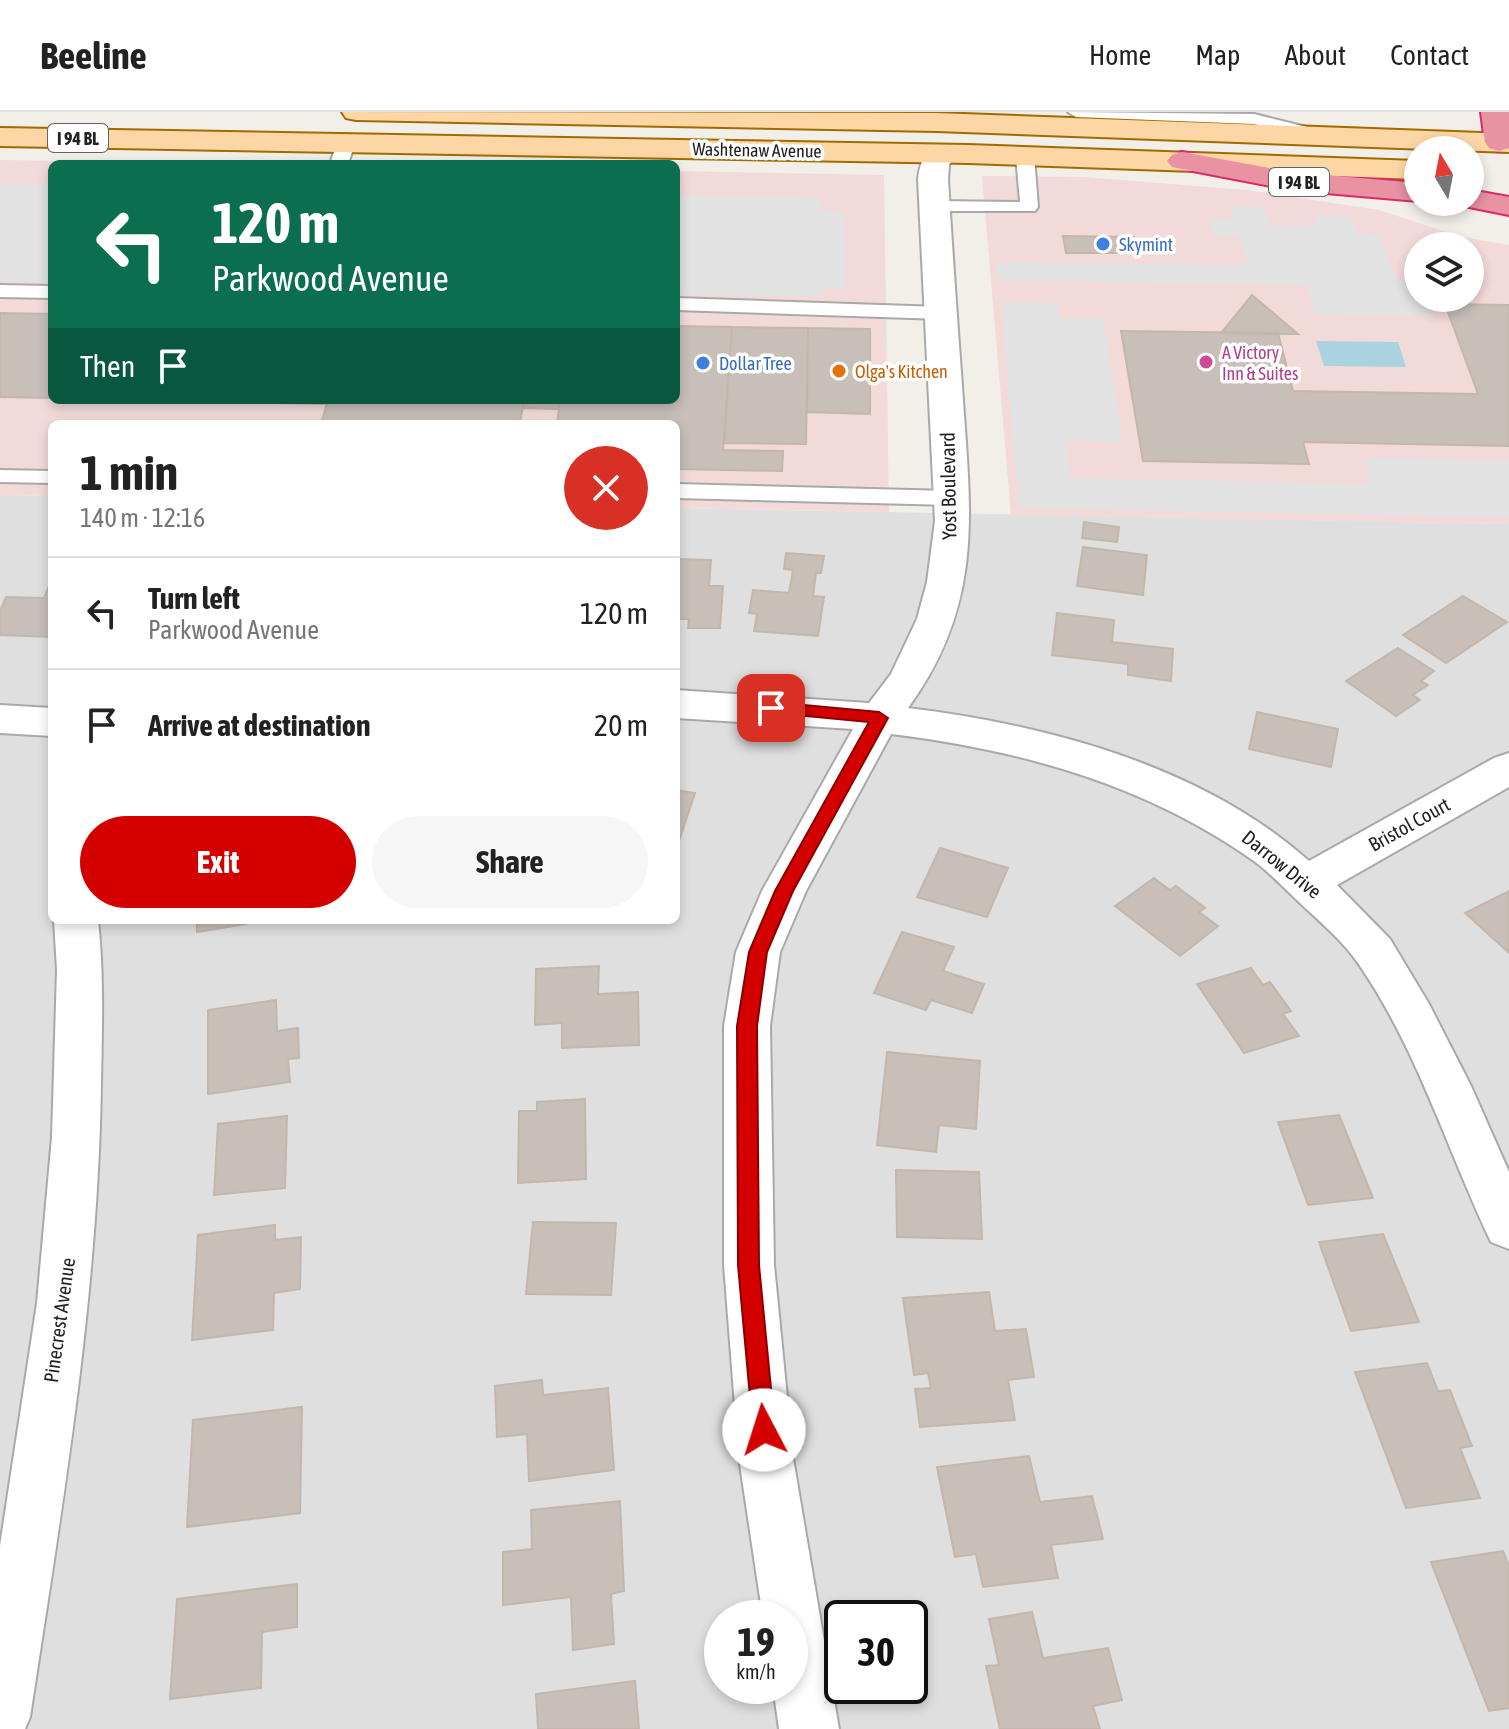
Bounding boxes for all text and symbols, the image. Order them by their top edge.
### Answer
text: Beeline [40,34,147,77]
text: Home [1089,39,1151,71]
text: Map [1195,39,1240,71]
text: About [1284,39,1346,71]
text: Contact [1390,39,1469,71]
road number: I 94 BL [48,124,108,152]
north arrow [1404,136,1484,216]
map controls [1404,136,1484,312]
street label: Washtenaw Avenue [692,138,822,162]
road number: I 94 BL [1269,168,1329,196]
text: 120 m [212,191,339,255]
icon: left [80,192,184,296]
button: layers [1404,232,1484,312]
place label: Skymint [1119,234,1173,255]
marker: Skymint [1094,235,1112,253]
text: Parkwood Avenue [212,257,449,299]
place label: A Victory Inn & Suites [1222,342,1298,384]
icon: arrive [151,344,195,388]
text: Then [80,349,135,383]
place label: Dollar Tree [719,353,792,374]
marker: A Victory Inn & Suites [1197,353,1215,371]
marker: Dollar Tree [694,354,712,372]
place label: Olga's Kitchen [855,361,948,382]
marker: Olga's Kitchen [830,362,848,380]
street label: Yost Boulevard [936,432,960,540]
text: 1 min [80,445,178,500]
button: close [564,446,648,530]
text: 140 m · 12:16 [80,503,205,533]
text: Turn left [148,581,240,615]
icon: left [80,591,124,635]
text: 120 m [580,596,648,630]
text: Parkwood Avenue [148,615,319,645]
pin [737,674,805,742]
icon: arrive [749,686,793,730]
icon: arrive [80,703,124,747]
text: Arrive at destination [148,708,370,742]
text: 20 m [594,708,648,742]
street label: Bristol Court [1364,792,1454,856]
button: Exit [80,816,356,908]
button: Share [372,816,648,908]
street label: Darrow Drive [1238,825,1326,903]
street label: Pinecrest Avenue [39,1256,79,1384]
position arrow [722,1388,806,1472]
speed limit sign: 30 [824,1600,928,1704]
text: 19 [737,1619,775,1664]
text: km/h [736,1660,776,1683]

